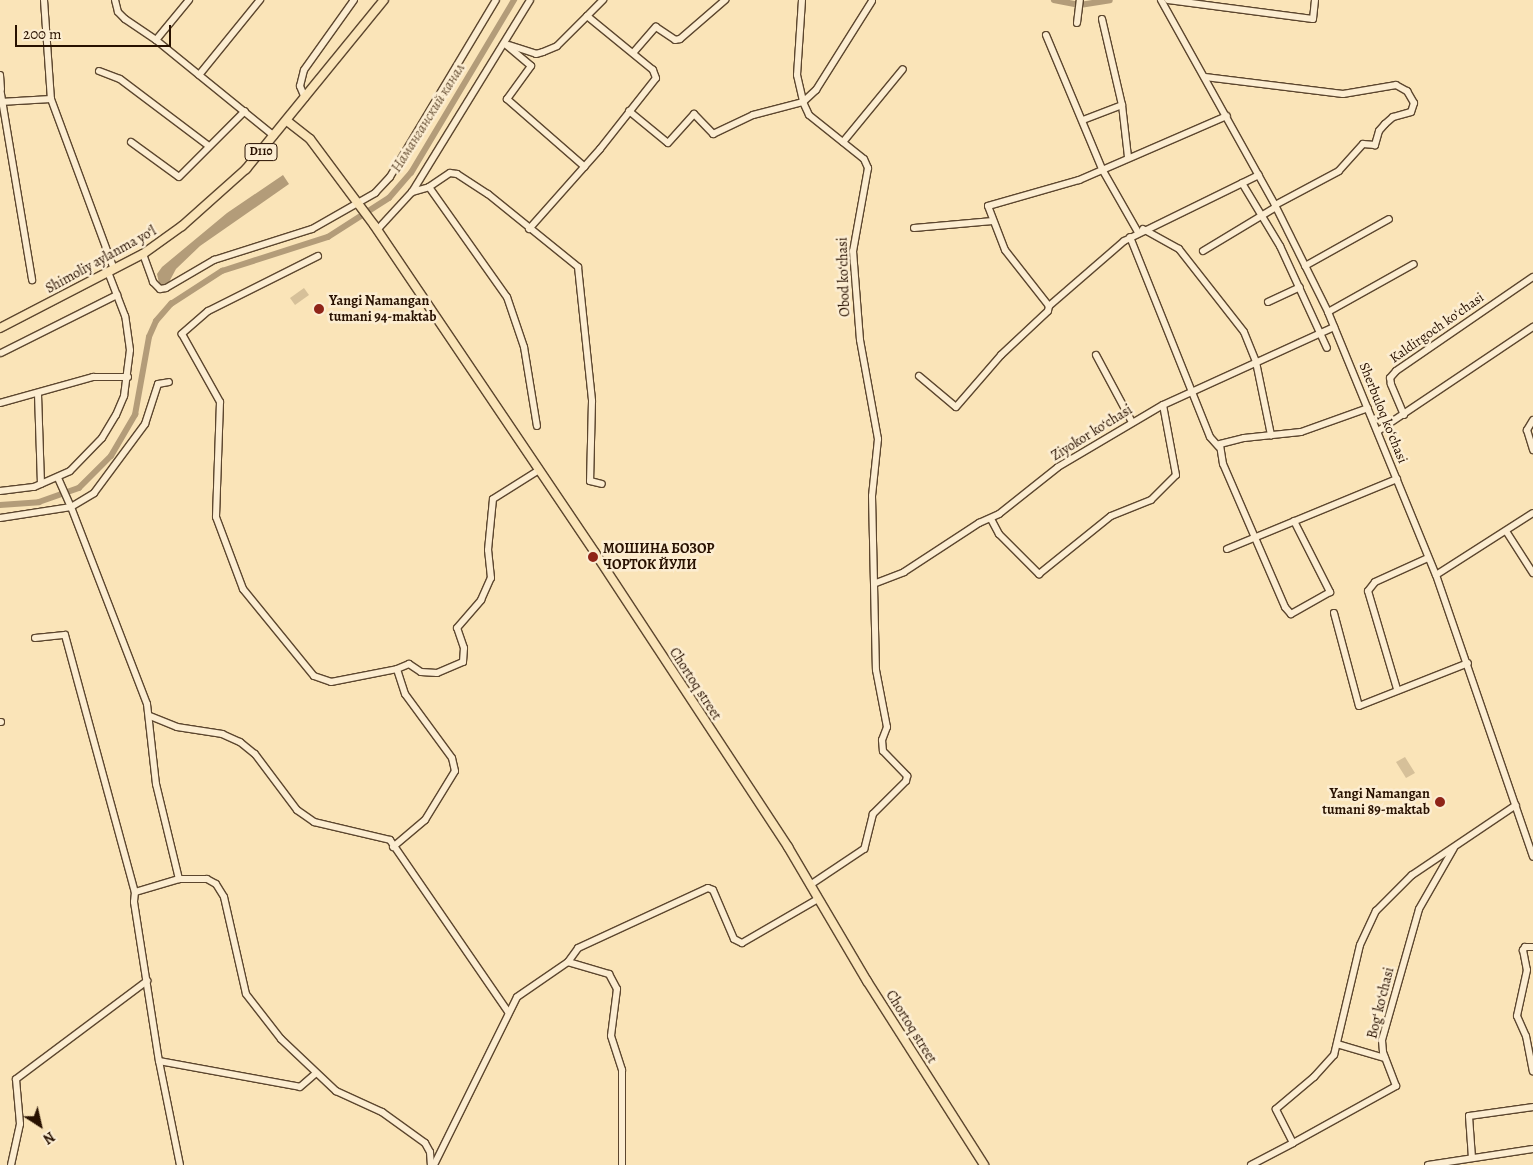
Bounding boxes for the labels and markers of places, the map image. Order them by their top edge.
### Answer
place label: Yangi Namangan tumani 94-maktab [329,293,437,326]
marker: Yangi Namangan tumani 94-maktab [313,303,325,315]
place label: МОШИНА БОЗОР ЧОРТОК ЙУЛИ [603,541,714,574]
marker: МОШИНА БОЗОР ЧОРТОК ЙУЛИ [587,551,599,563]
place label: Yangi Namangan tumani 89-maktab [1322,786,1430,819]
marker: Yangi Namangan tumani 89-maktab [1434,796,1446,808]

